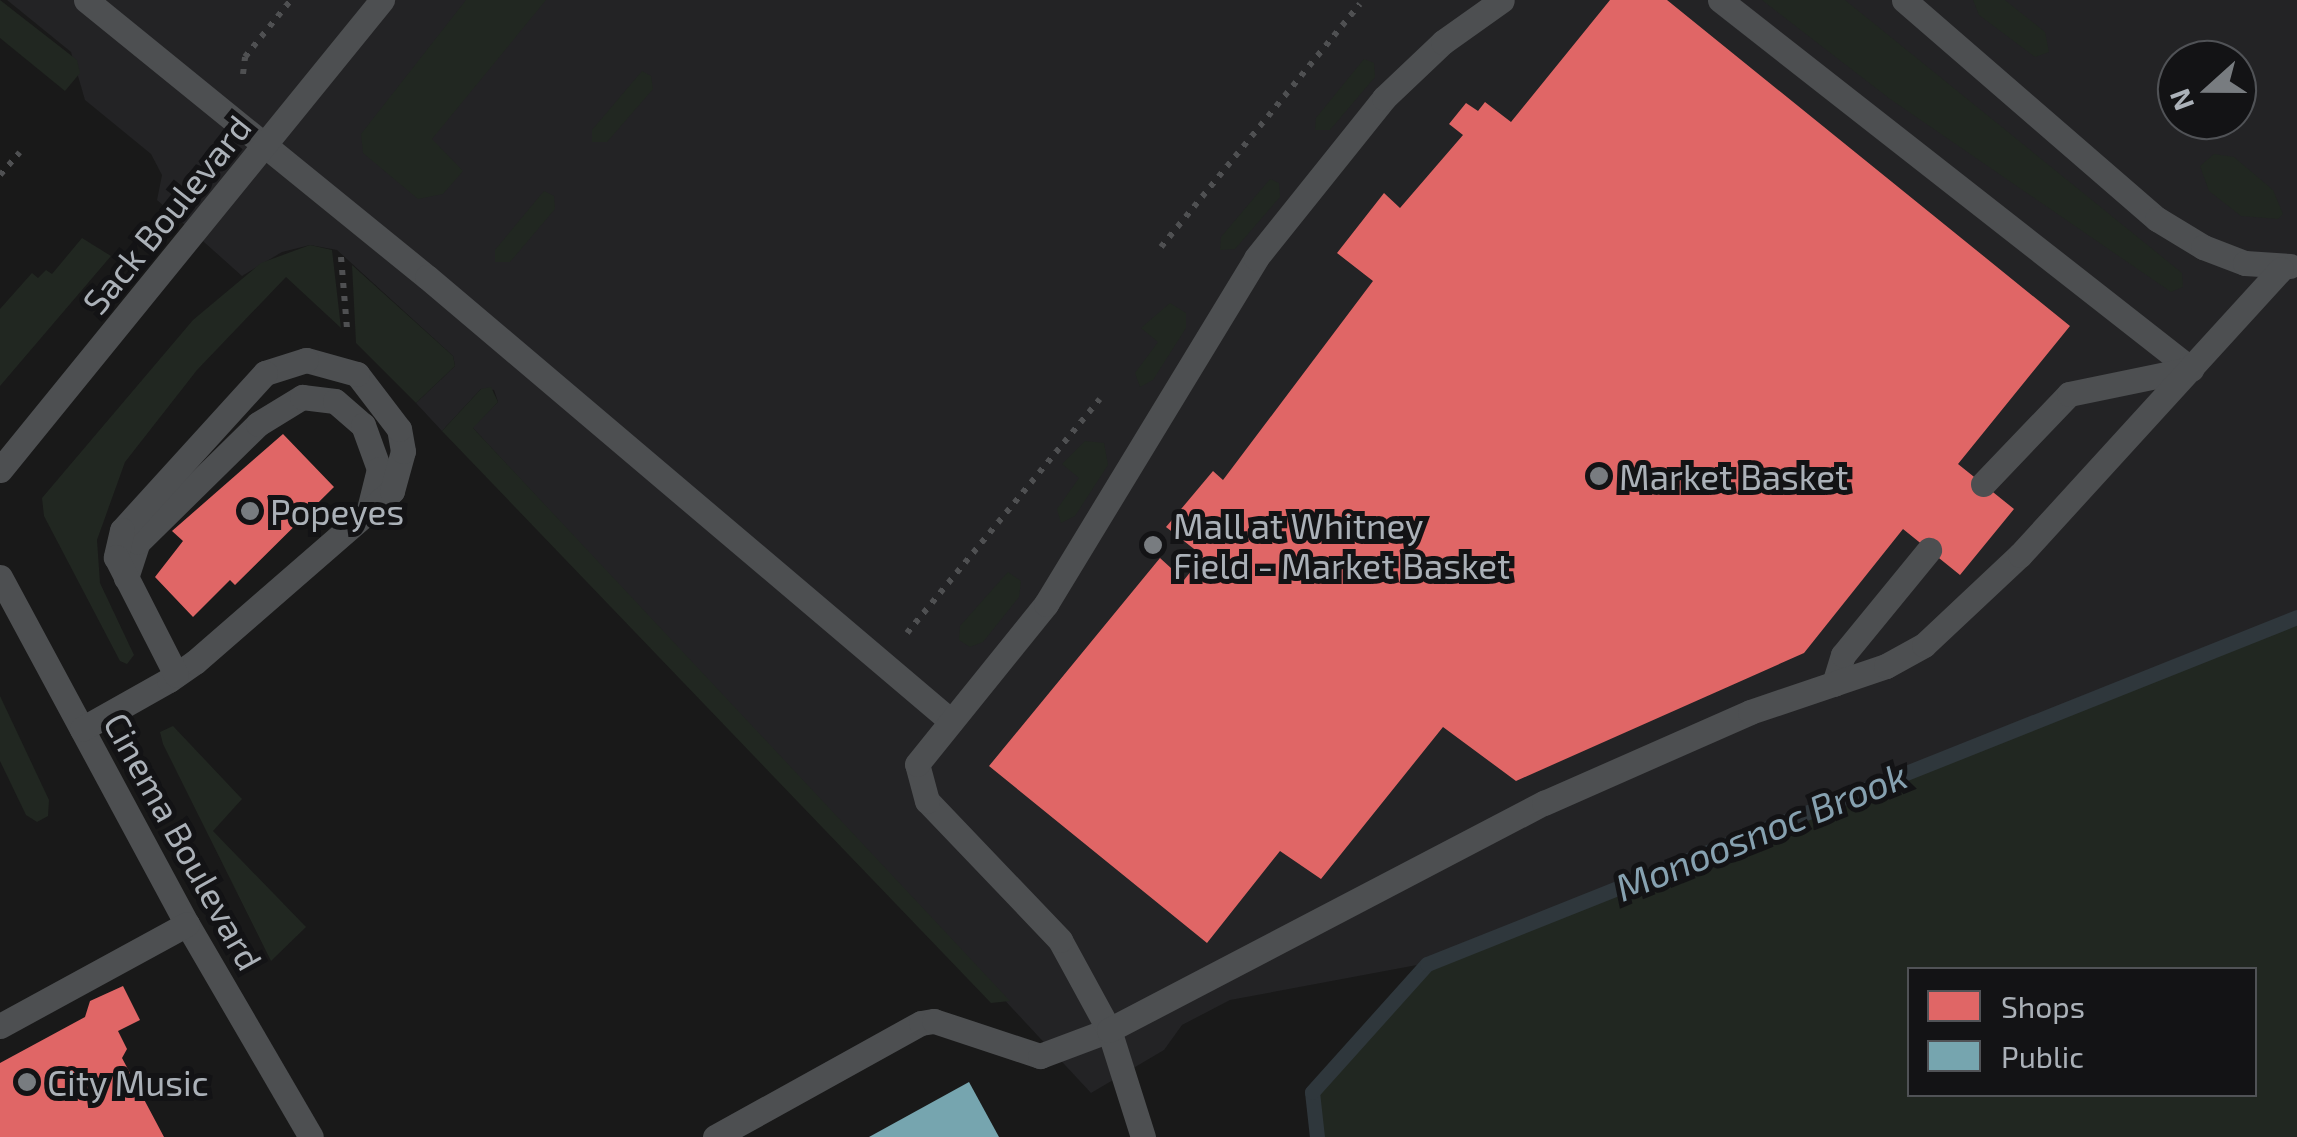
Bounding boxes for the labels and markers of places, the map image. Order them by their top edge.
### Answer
place label: Market Basket [1619,455,1848,497]
marker: Market Basket [1588,465,1610,487]
place label: Popeyes [270,490,404,532]
marker: Popeyes [239,500,261,522]
place label: Mall at Whitney Field - Market Basket [1173,504,1510,586]
marker: Mall at Whitney Field - Market Basket [1142,534,1164,556]
place label: City Music [47,1061,210,1103]
marker: City Music [16,1071,38,1093]

